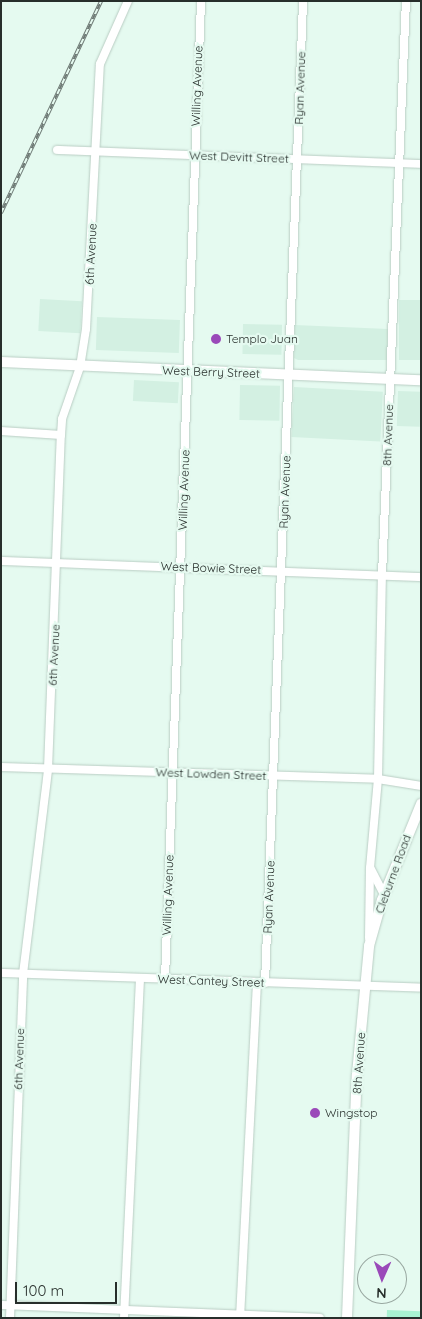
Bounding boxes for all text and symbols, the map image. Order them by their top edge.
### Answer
street label: Willing Avenue [188,45,206,127]
street label: Ryan Avenue [292,51,308,125]
street label: West Devitt Street [189,148,289,166]
street label: 6th Avenue [82,223,100,285]
place label: Templo Juan [226,332,298,346]
marker: Templo Juan [210,333,222,345]
street label: West Berry Street [162,363,260,381]
street label: 8th Avenue [380,404,396,466]
street label: Willing Avenue [175,449,193,531]
street label: Ryan Avenue [277,455,293,529]
street label: West Bowie Street [160,559,262,577]
street label: 6th Avenue [45,624,63,686]
street label: West Lowden Street [155,765,267,783]
street label: Cleburne Road [372,833,414,915]
street label: Willing Avenue [159,854,177,936]
street label: Ryan Avenue [261,860,277,934]
street label: West Cantey Street [157,972,265,990]
street label: 6th Avenue [11,1028,27,1090]
street label: 8th Avenue [350,1032,368,1094]
place label: Wingstop [325,1106,378,1120]
marker: Wingstop [309,1107,321,1119]
north arrow [357,1254,407,1304]
scale bar [18,1272,120,1304]
text: 100 m [23,1281,64,1300]
text: N [376,1284,387,1302]

